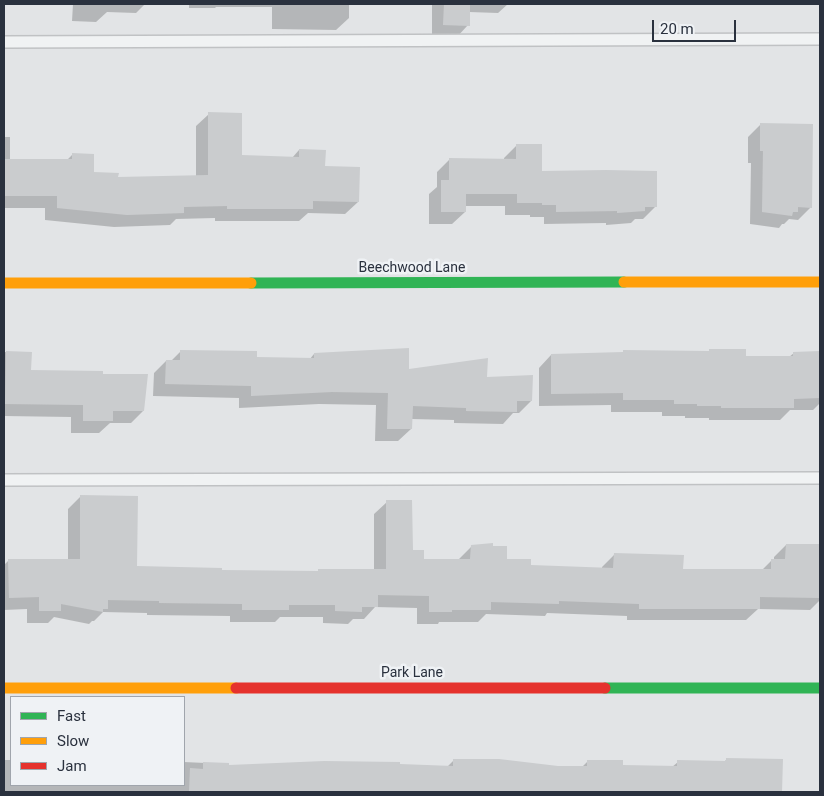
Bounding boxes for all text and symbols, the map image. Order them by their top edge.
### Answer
scale bar [654,10,738,42]
text: 20 m [660,20,694,38]
street label: Beechwood Lane [359,260,465,276]
street label: Park Lane [381,665,443,681]
legend [10,696,185,786]
text: Fast [57,707,86,725]
text: Slow [57,732,89,750]
text: Jam [57,757,87,775]

